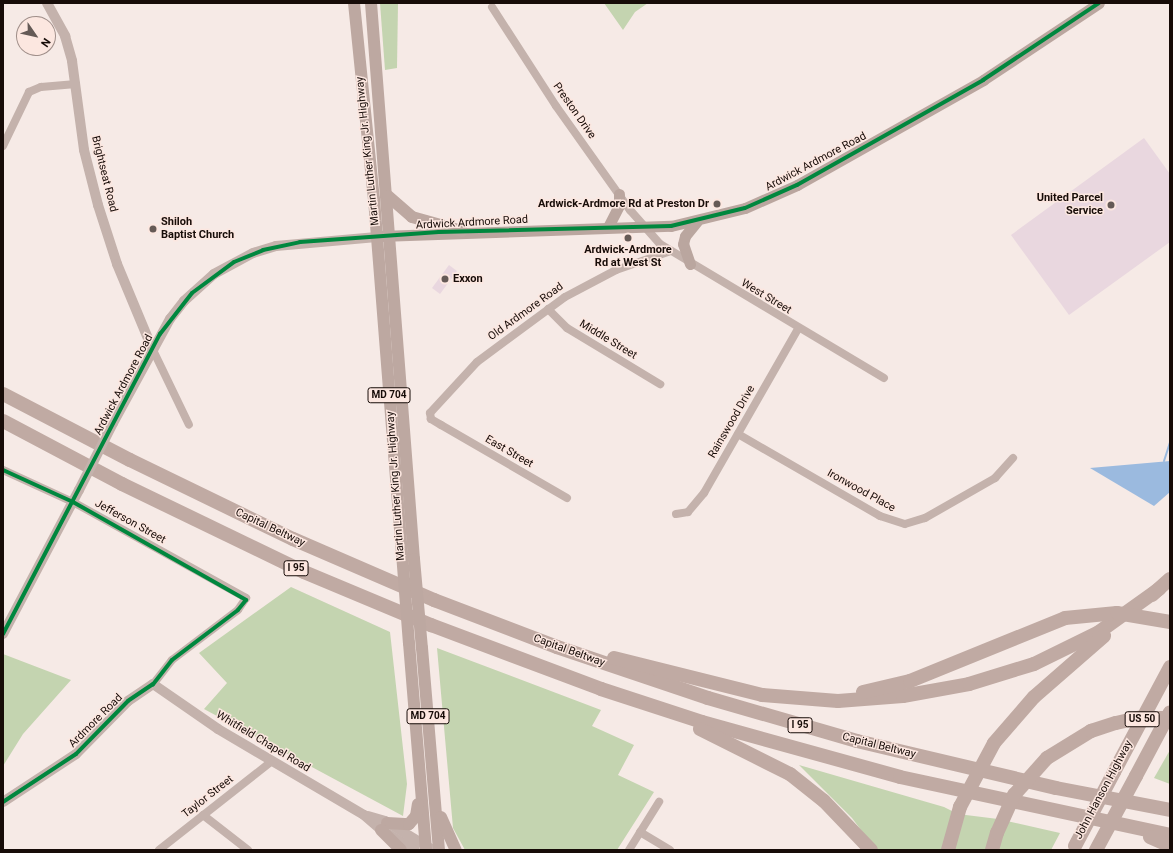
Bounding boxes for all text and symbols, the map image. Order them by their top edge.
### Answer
north arrow [16,16,56,56]
text: N [38,36,53,49]
street label: Martin Luther King Jr. Highway [354,76,382,226]
street label: Preston Drive [550,80,598,142]
street label: Ardwick Ardmore Road [763,130,869,194]
street label: Brightseat Road [88,134,120,214]
place label: United Parcel Service [1037,192,1103,218]
place label: Ardwick-Ardmore Rd at Preston Dr [538,197,709,211]
marker: Ardwick-Ardmore Rd at Preston Dr [712,199,722,209]
marker: United Parcel Service [1106,200,1116,210]
street label: Ardwick Ardmore Road [416,213,528,233]
place label: Shiloh Baptist Church [161,216,234,242]
marker: Shiloh Baptist Church [148,224,158,234]
marker: Ardwick-Ardmore Rd at West St [623,233,633,243]
place label: Ardwick-Ardmore Rd at West St [584,244,672,270]
place label: Exxon [453,272,483,286]
marker: Exxon [440,274,450,284]
street label: West Street [738,277,794,317]
street label: Old Ardmore Road [486,280,566,344]
street label: Middle Street [577,318,639,362]
street label: Ardwick Ardmore Road [92,332,156,438]
street label: Rainswood Drive [706,383,758,461]
road number: MD 704 [367,387,411,403]
street label: Martin Luther King Jr. Highway [384,411,408,561]
street label: East Street [483,433,535,471]
street label: Ironwood Place [825,467,897,515]
street label: Jefferson Street [92,497,168,547]
street label: Capital Beltway [233,506,307,550]
road number: I 95 [283,560,309,576]
street label: Capital Beltway [531,632,607,670]
street label: Ardmore Road [66,691,126,751]
road number: MD 704 [406,708,450,724]
street label: Whitfield Chapel Road [214,709,312,775]
road number: US 50 [1124,711,1160,727]
road number: I 95 [787,717,813,733]
street label: Capital Beltway [841,730,917,762]
street label: John Hanson Highway [1072,738,1136,842]
street label: Taylor Street [180,773,236,821]

